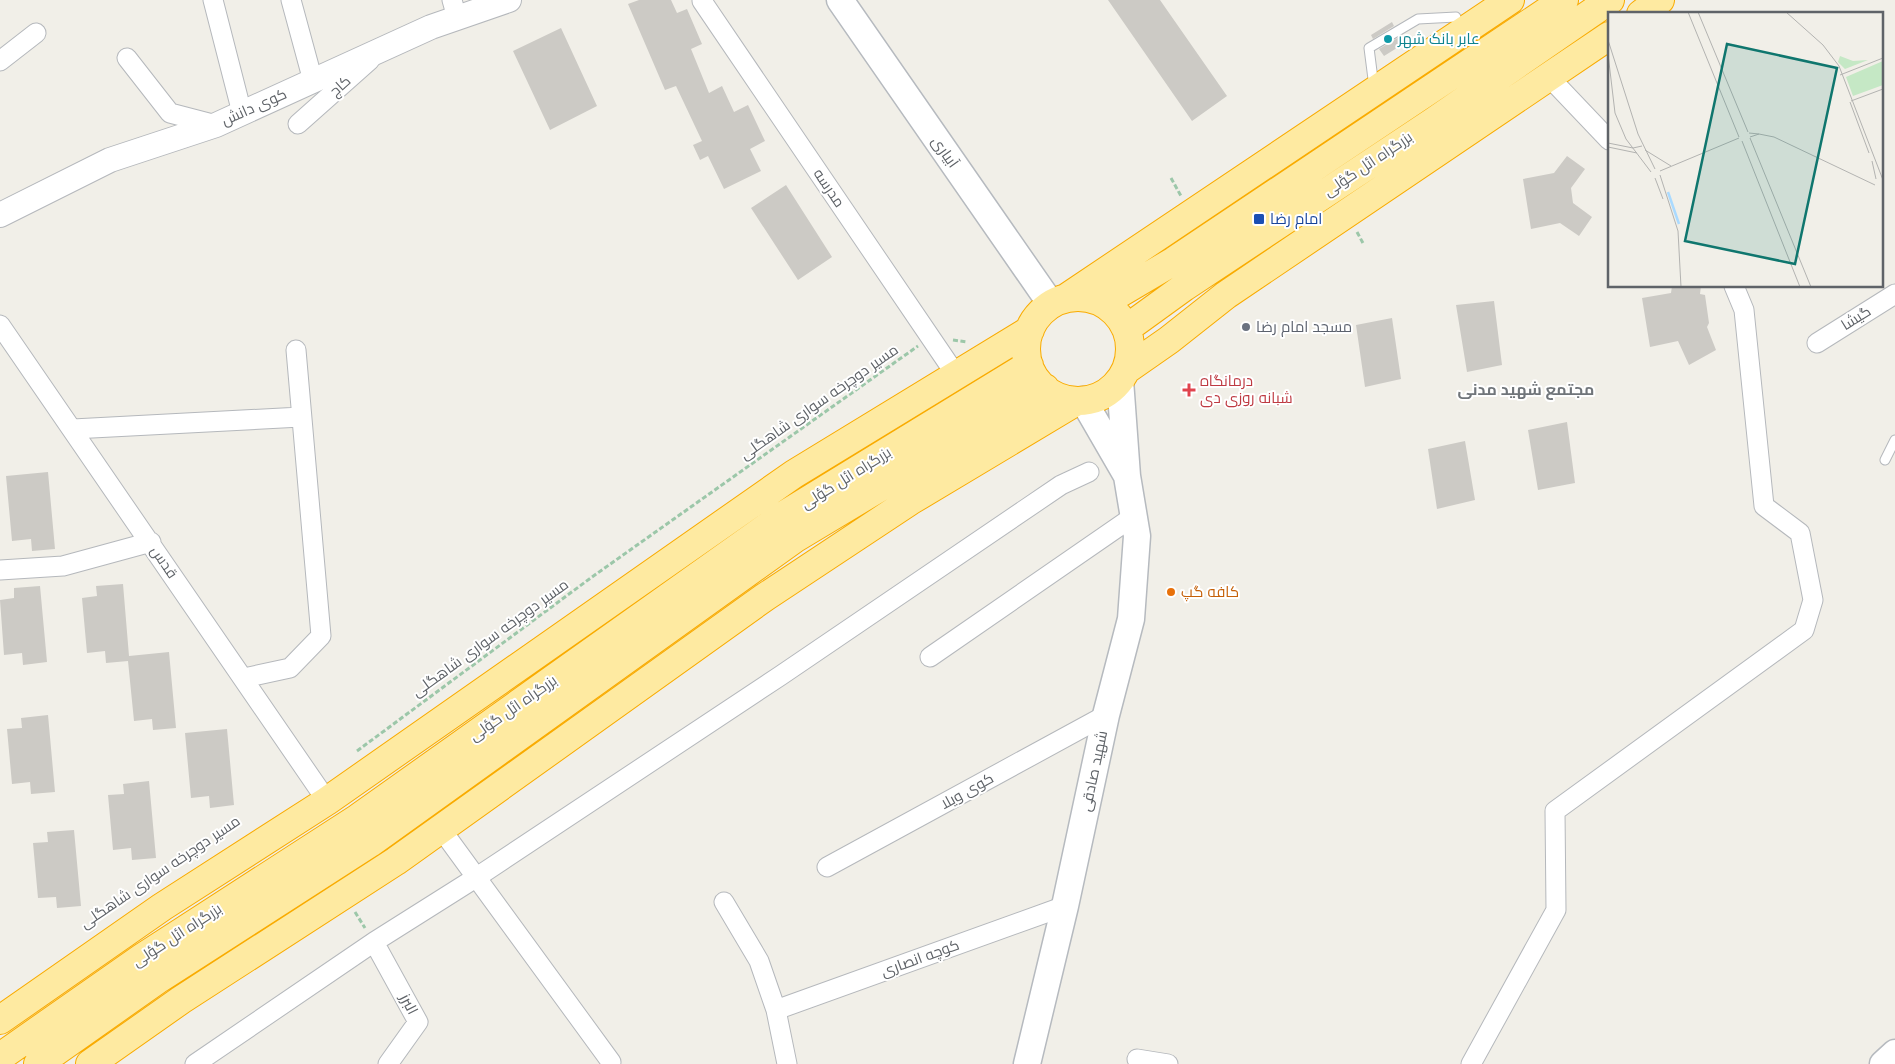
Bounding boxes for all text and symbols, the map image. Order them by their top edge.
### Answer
inset map [1608,12,1882,288]
place label: عابر بانک شهر [1397,29,1480,49]
marker: عابر بانک شهر [1382,33,1394,45]
street label: کاج [325,71,356,102]
street label: کوی دانش [218,84,290,130]
street label: بزرگراه ائل گؤلی [1320,127,1416,201]
street label: آبیاری [927,132,963,172]
street label: مدرسه [810,165,849,211]
place label: امام رضا [1270,209,1322,229]
marker: امام رضا [1252,212,1266,226]
street label: گیشا [1837,301,1874,334]
place label: مسجد امام رضا [1256,317,1352,337]
marker: مسجد امام رضا [1240,321,1252,333]
street label: مسیر دوچرخه سواری شاهگلی [736,340,902,464]
place label: درمانگاه شبانه روزی دی [1200,371,1293,408]
district label: مجتمع شهید مدنی [1458,379,1594,400]
marker: درمانگاه شبانه روزی دی [1182,383,1196,397]
street label: بزرگراه ائل گؤلی [797,442,895,514]
street label: قدس [146,542,182,582]
street label: مسیر دوچرخه سواری شاهگلی [408,574,572,702]
place label: کافه گپ [1181,582,1239,602]
marker: کافه گپ [1165,586,1177,598]
street label: بزرگراه ائل گؤلی [465,670,561,746]
street label: شهید صادقی [1076,729,1112,813]
street label: کوی ویلا [937,768,997,814]
street label: مسیر دوچرخه سواری شاهگلی [76,811,244,933]
street label: بزرگراه ائل گؤلی [128,899,226,971]
street label: کوچه انصاری [878,935,962,981]
street label: البرز [396,989,423,1017]

